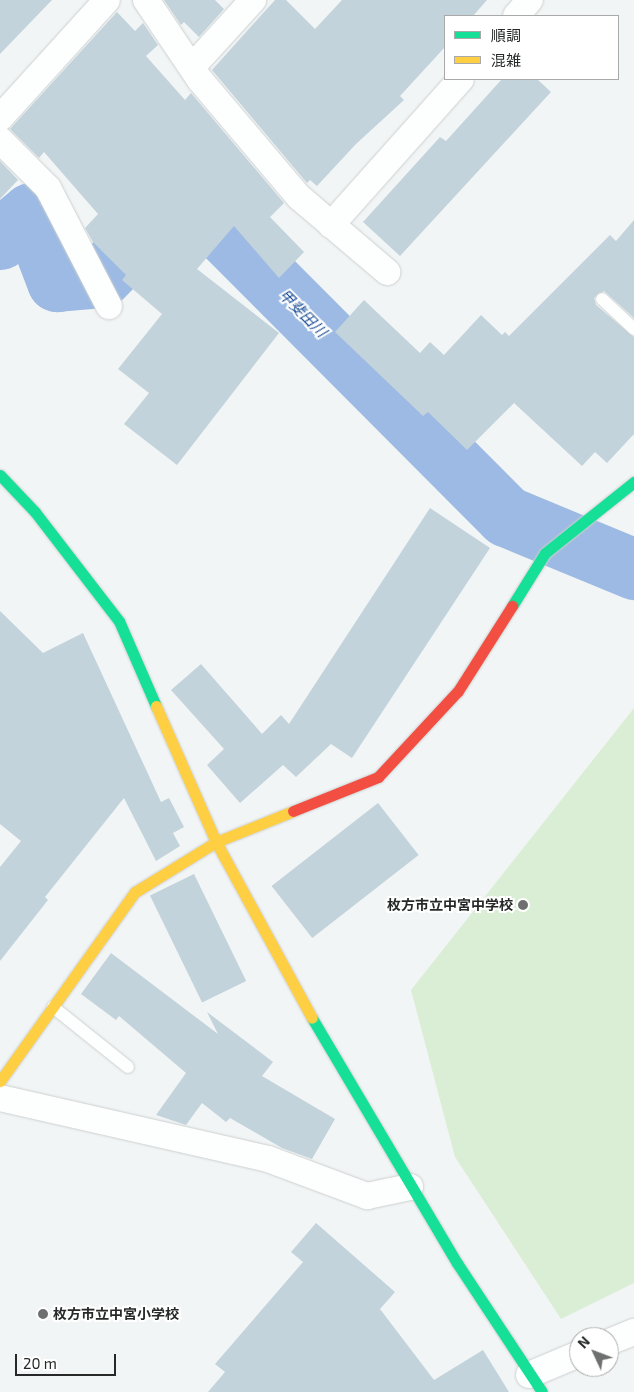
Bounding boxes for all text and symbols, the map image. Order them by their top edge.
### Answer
legend [444,15,619,80]
text: 順調 [491,26,521,44]
text: 混雑 [491,51,521,69]
water label: 甲斐田川 [275,285,331,341]
place label: 枚方市立中宮中学校 [387,897,513,913]
marker: 枚方市立中宮中学校 [517,899,529,911]
place label: 枚方市立中宮小学校 [53,1306,179,1322]
marker: 枚方市立中宮小学校 [37,1308,49,1320]
north arrow [569,1327,619,1377]
text: N [574,1333,593,1352]
scale bar [18,1344,119,1376]
text: 20 m [23,1354,57,1372]

